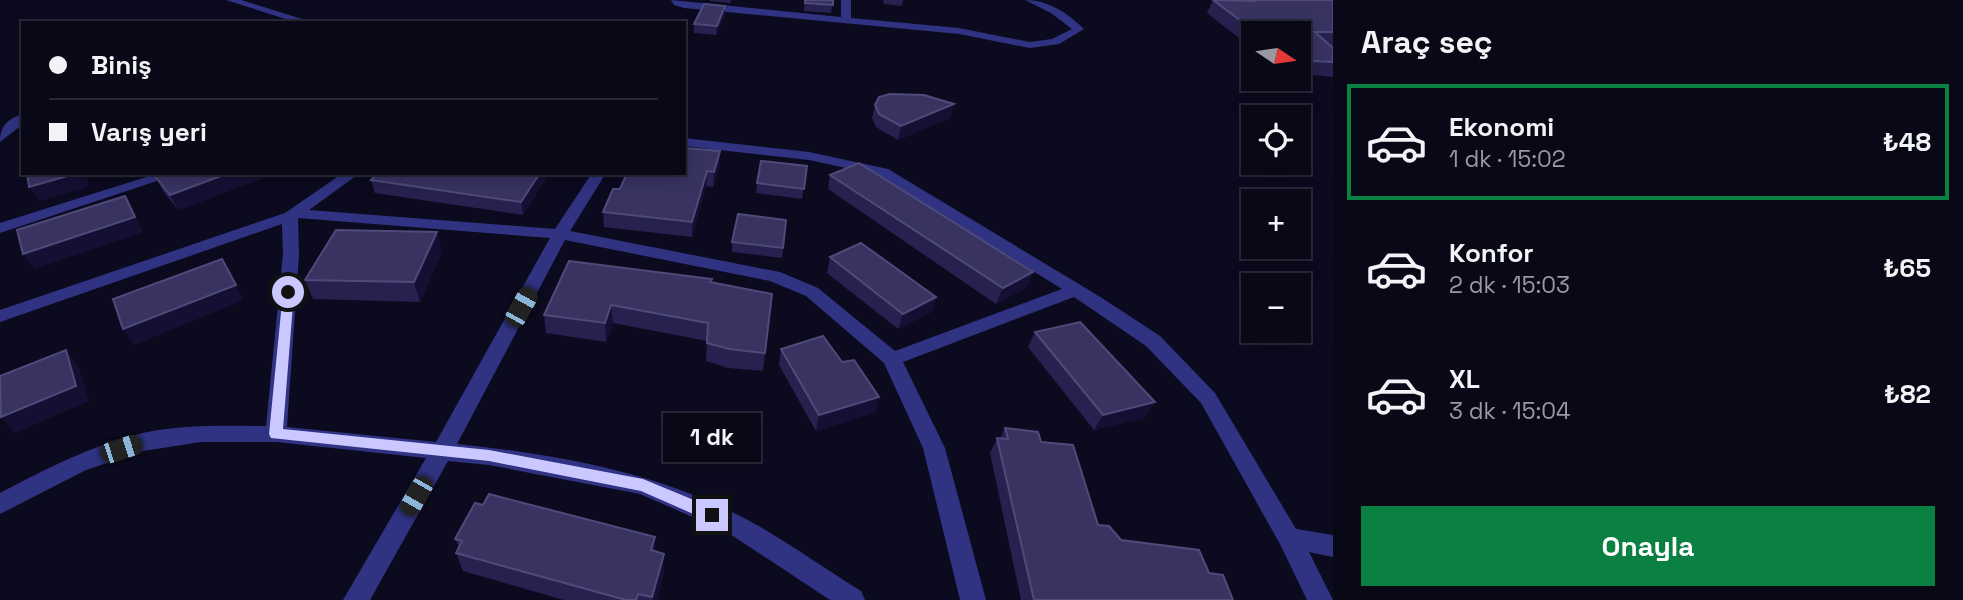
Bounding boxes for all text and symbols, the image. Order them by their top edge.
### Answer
north arrow [1241,21,1311,91]
map controls [1241,21,1311,343]
text: Araç seç [1361,22,1493,62]
text: Biniş [91,48,152,82]
button: locate [1241,105,1311,175]
text: Ekonomi [1449,110,1554,144]
icon: car [1365,111,1428,174]
text: Varış yeri [91,115,207,149]
text: ₺48 [1883,125,1931,159]
text: 1 dk · 15:02 [1449,144,1566,174]
button: + [1241,189,1311,259]
text: Konfor [1449,236,1534,270]
icon: car [1365,237,1428,300]
text: ₺65 [1883,251,1931,285]
text: 2 dk · 15:03 [1449,270,1570,300]
button: − [1241,273,1311,343]
route start [272,276,304,308]
car [502,284,541,330]
text: XL [1449,362,1480,396]
icon: car [1365,363,1428,426]
text: ₺82 [1884,377,1931,411]
text: 3 dk · 15:04 [1449,396,1570,426]
callout: 1 dk [663,414,761,462]
text: 1 dk [690,422,734,452]
car [98,433,145,465]
car [397,473,436,519]
route end [696,499,728,531]
button: Onayla [1361,506,1935,586]

